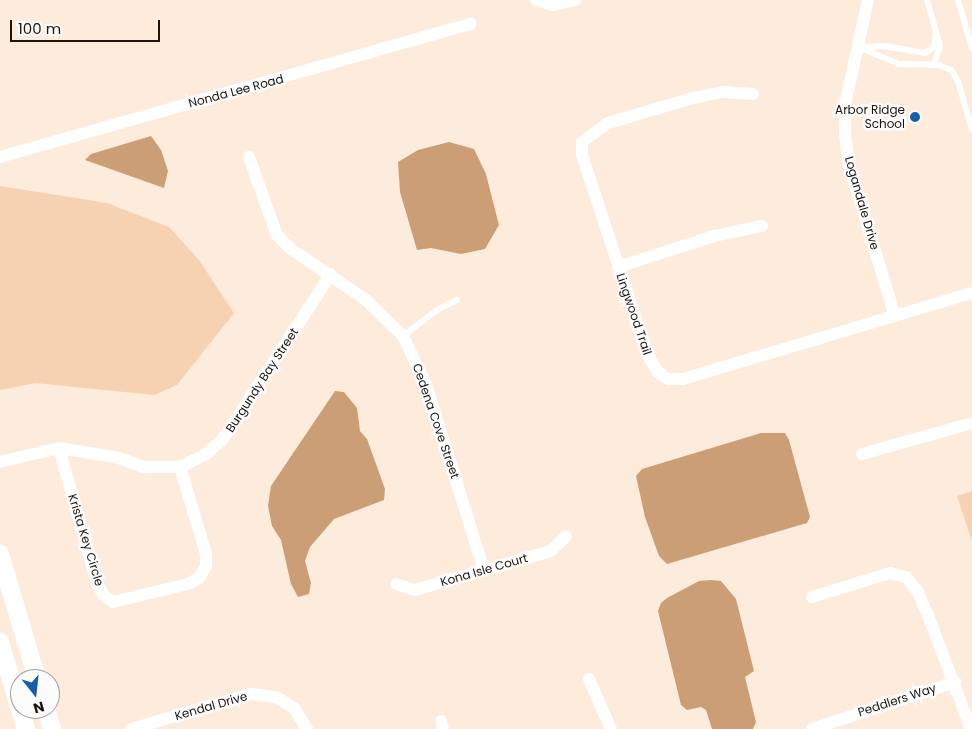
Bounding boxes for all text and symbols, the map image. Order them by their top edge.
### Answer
scale bar [12,10,162,42]
text: 100 m [18,18,61,39]
street label: Nonda Lee Road [187,71,285,111]
place label: Arbor Ridge School [835,103,905,131]
marker: Arbor Ridge School [909,111,921,123]
street label: Logandale Drive [842,155,882,251]
street label: Lingwood Trail [613,271,655,357]
street label: Burgundy Bay Street [223,325,301,435]
street label: Cedena Cove Street [410,362,462,480]
street label: Krista Key Circle [65,492,107,588]
street label: Kona Isle Court [439,551,529,589]
north arrow [10,669,60,719]
street label: Peddlers Way [856,681,938,719]
street label: Kendal Drive [173,689,249,723]
text: N [31,696,47,719]

